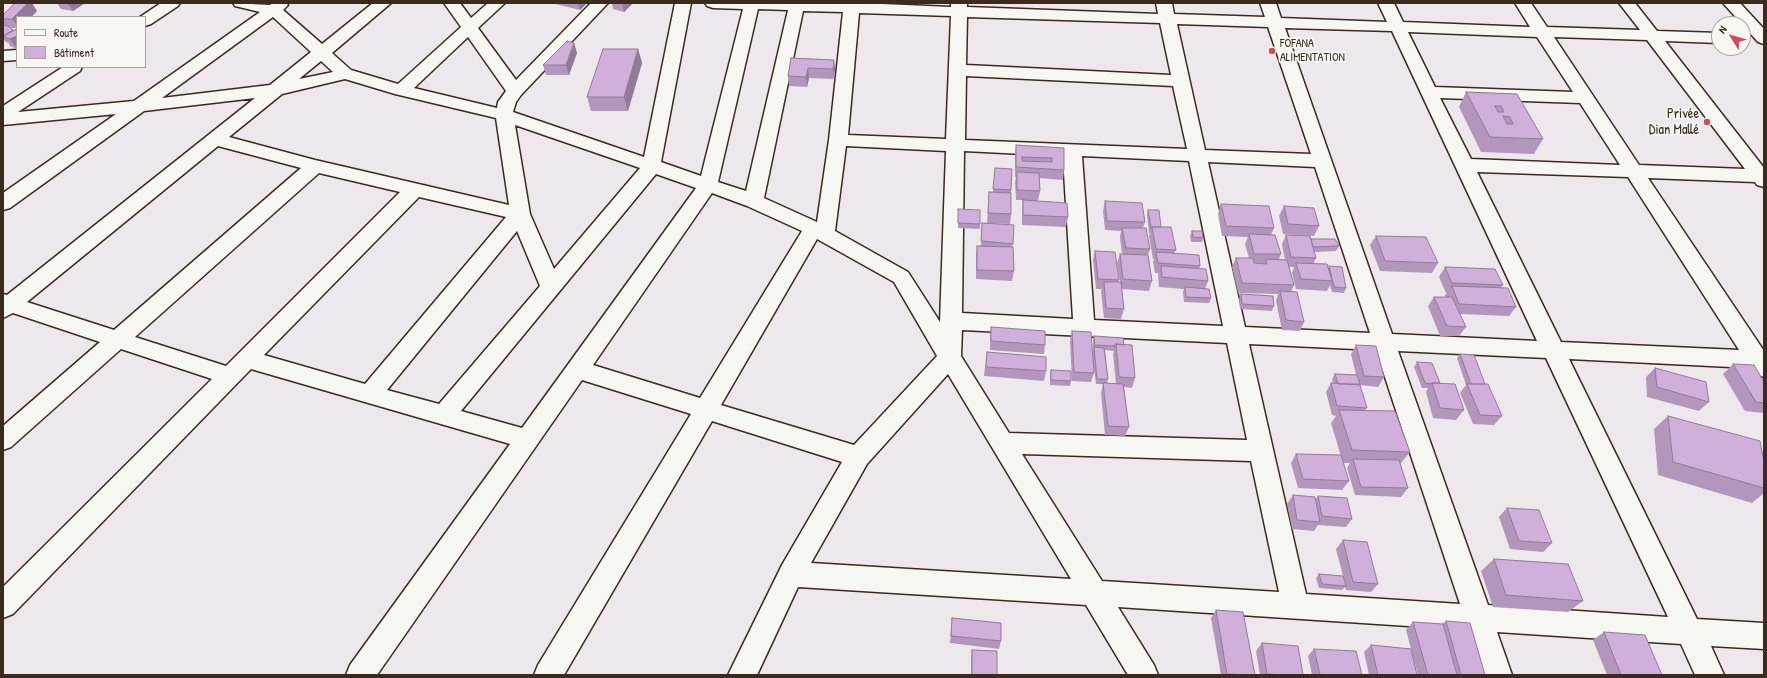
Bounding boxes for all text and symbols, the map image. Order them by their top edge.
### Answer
legend [16,16,146,68]
north arrow [1711,16,1751,56]
text: N [1715,23,1730,36]
text: Route [54,24,78,41]
place label: FOFANA ALIMENTATION [1280,37,1345,65]
text: Bâtiment [54,44,94,61]
marker: FOFANA ALIMENTATION [1267,46,1277,56]
place label: Privée Dian Mallé [1649,106,1699,138]
marker: Privée Dian Mallé [1702,117,1712,127]

